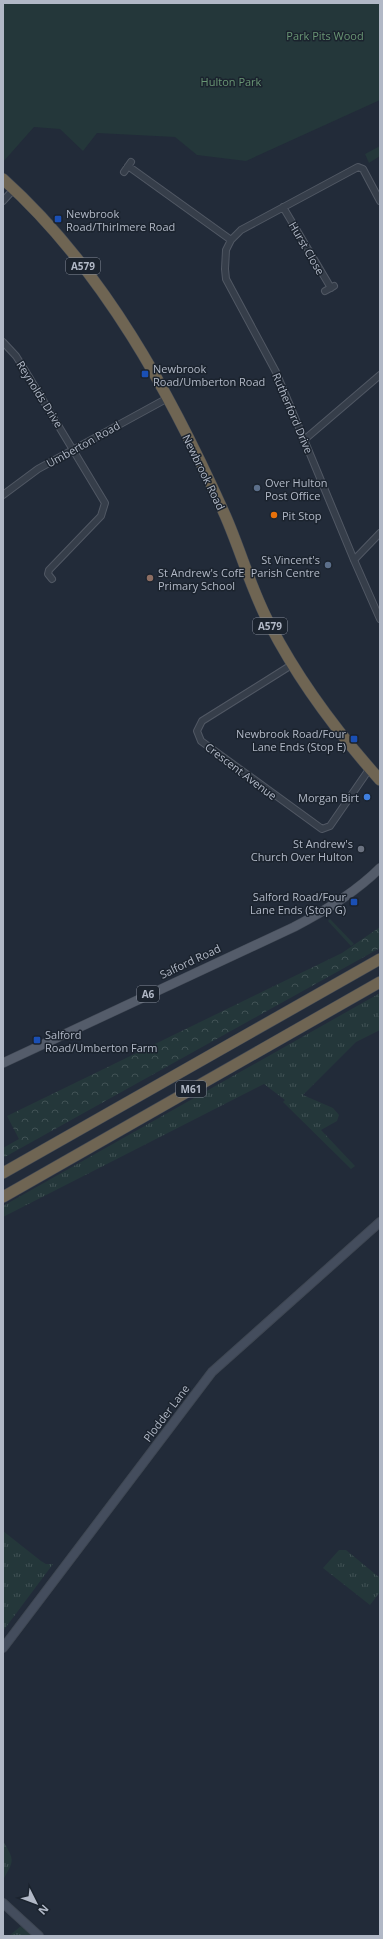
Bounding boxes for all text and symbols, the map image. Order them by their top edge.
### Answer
park label: Park Pits Wood [286,28,364,43]
park label: Hulton Park [201,74,262,89]
place label: Newbrook Road/Thirlmere Road [66,206,175,234]
marker: Newbrook Road/Thirlmere Road [53,214,63,224]
street label: Hurst Close [286,219,328,277]
road number: A579 [66,258,100,274]
street label: Reynolds Drive [13,358,67,430]
place label: Newbrook Road/Umberton Road [153,361,265,389]
marker: Newbrook Road/Umberton Road [140,369,150,379]
street label: Rutherford Drive [269,370,317,456]
street label: Umberton Road [44,418,122,470]
street label: Newbrook Road [179,432,229,512]
place label: Over Hulton Post Office [265,475,328,503]
marker: Over Hulton Post Office [252,483,262,493]
place label: Pit Stop [282,508,322,523]
marker: Pit Stop [269,510,279,520]
place label: St Vincent's Parish Centre [251,552,320,580]
marker: St Vincent's Parish Centre [323,560,333,570]
place label: St Andrew's CofE Primary School [158,565,244,593]
marker: St Andrew's CofE Primary School [145,573,155,583]
road number: A579 [253,618,287,634]
place label: Newbrook Road/Four Lane Ends (Stop E) [236,726,346,754]
marker: Newbrook Road/Four Lane Ends (Stop E) [349,734,359,744]
street label: Crescent Avenue [202,739,280,803]
place label: Morgan Birt [298,790,359,805]
marker: Morgan Birt [362,792,372,802]
place label: St Andrew's Church Over Hulton [251,836,353,864]
marker: St Andrew's Church Over Hulton [356,844,366,854]
place label: Salford Road/Four Lane Ends (Stop G) [250,889,347,917]
marker: Salford Road/Four Lane Ends (Stop G) [349,897,359,907]
street label: Salford Road [157,940,223,982]
road number: A6 [137,986,159,1002]
place label: Salford Road/Umberton Farm [45,1027,158,1055]
marker: Salford Road/Umberton Farm [32,1035,42,1045]
road number: M61 [176,1081,206,1097]
street label: Plodder Lane [140,1381,192,1445]
north arrow [16,1883,56,1923]
text: N [35,1902,52,1918]

